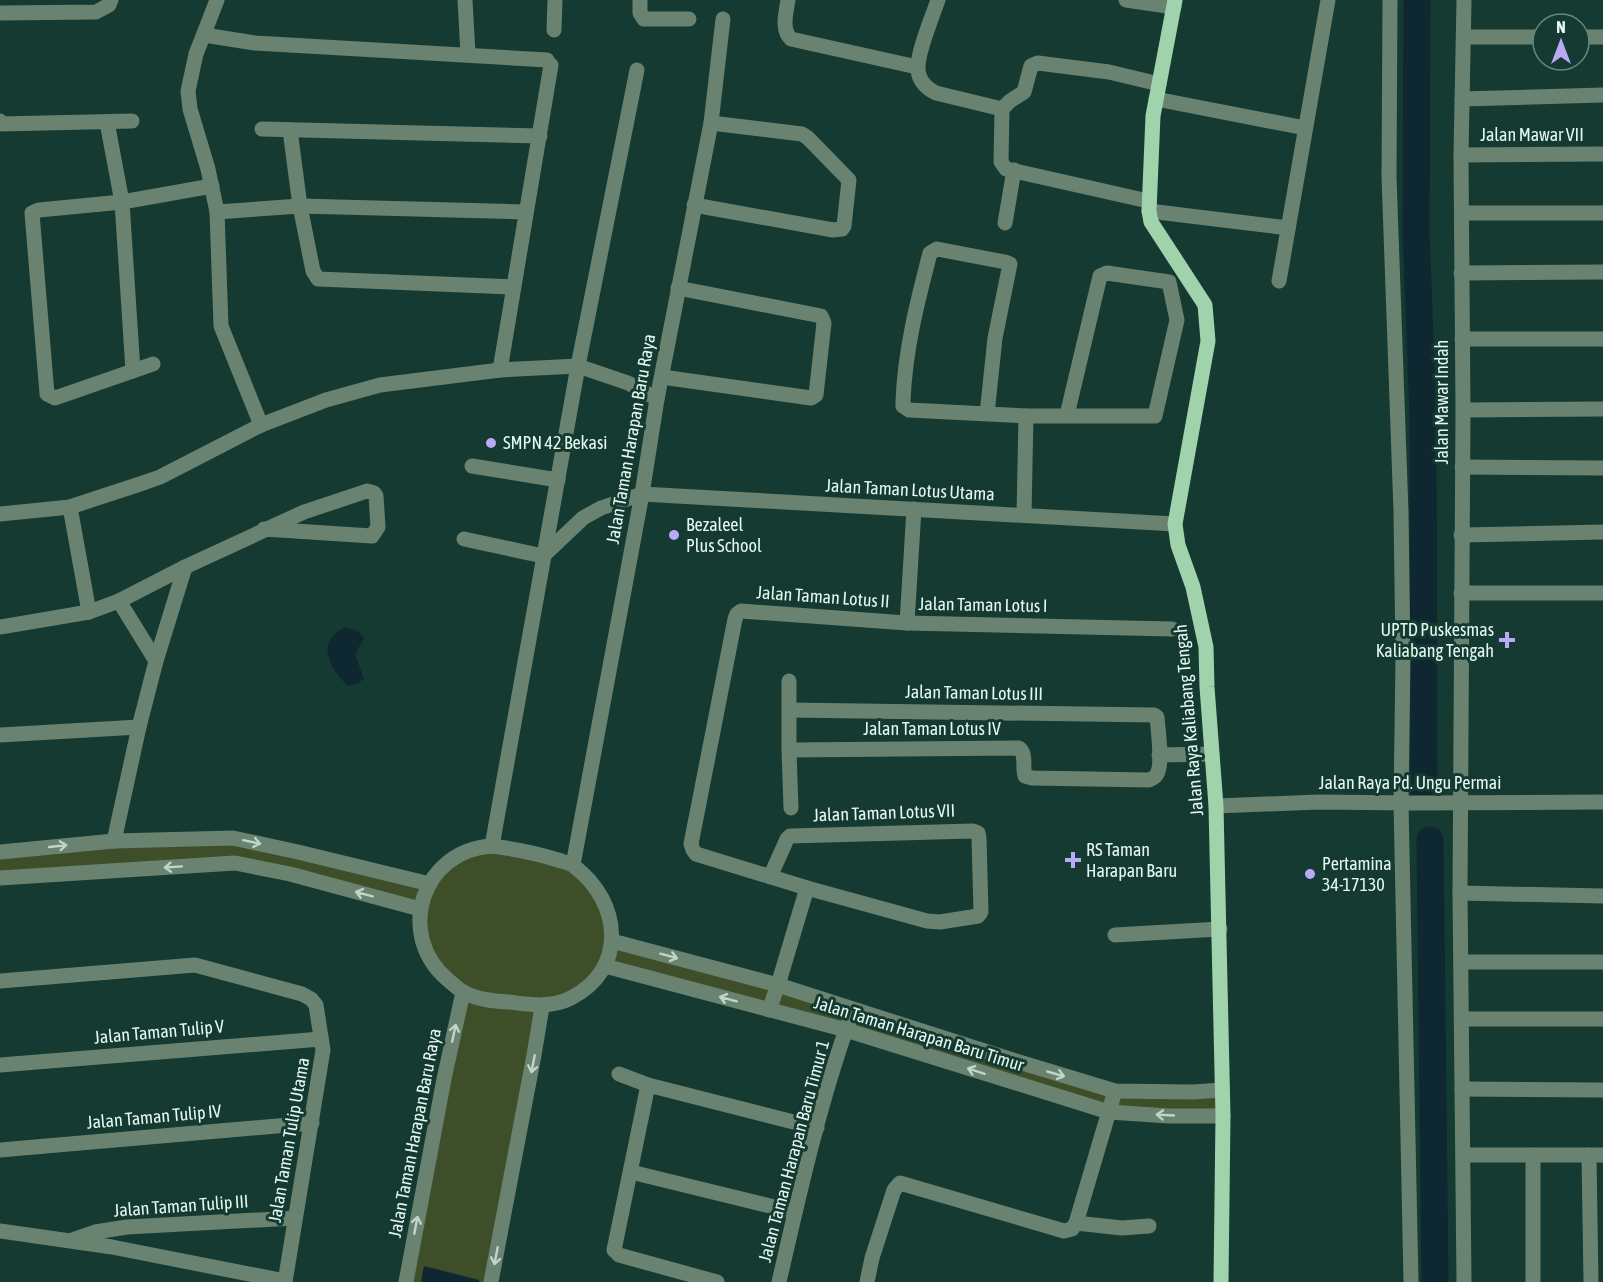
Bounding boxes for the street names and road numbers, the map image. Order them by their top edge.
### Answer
street label: Jalan Mawar VII [1480,124,1584,145]
street label: Jalan Taman Harapan Baru Raya [602,332,659,545]
street label: Jalan Mawar Indah [1431,340,1452,464]
street label: Jalan Taman Lotus Utama [825,475,995,504]
street label: Jalan Taman Lotus II [756,581,890,612]
street label: Jalan Taman Lotus I [918,593,1048,616]
street label: Jalan Raya Kaliabang Tengah [1170,623,1207,817]
street label: Jalan Taman Lotus III [905,681,1043,704]
street label: Jalan Taman Lotus IV [863,718,1001,739]
street label: Jalan Raya Pd. Ungu Permai [1319,772,1501,793]
street label: Jalan Taman Lotus VII [813,800,955,825]
street label: Jalan Taman Harapan Baru Timur [812,992,1027,1076]
street label: Jalan Taman Tulip V [93,1015,225,1048]
street label: Jalan Taman Harapan Baru Raya [384,1027,445,1239]
street label: Jalan Taman Harapan Baru Timur 1 [754,1037,833,1264]
street label: Jalan Taman Tulip Utama [264,1056,313,1224]
street label: Jalan Taman Tulip IV [86,1100,222,1133]
street label: Jalan Taman Tulip III [113,1190,249,1221]

